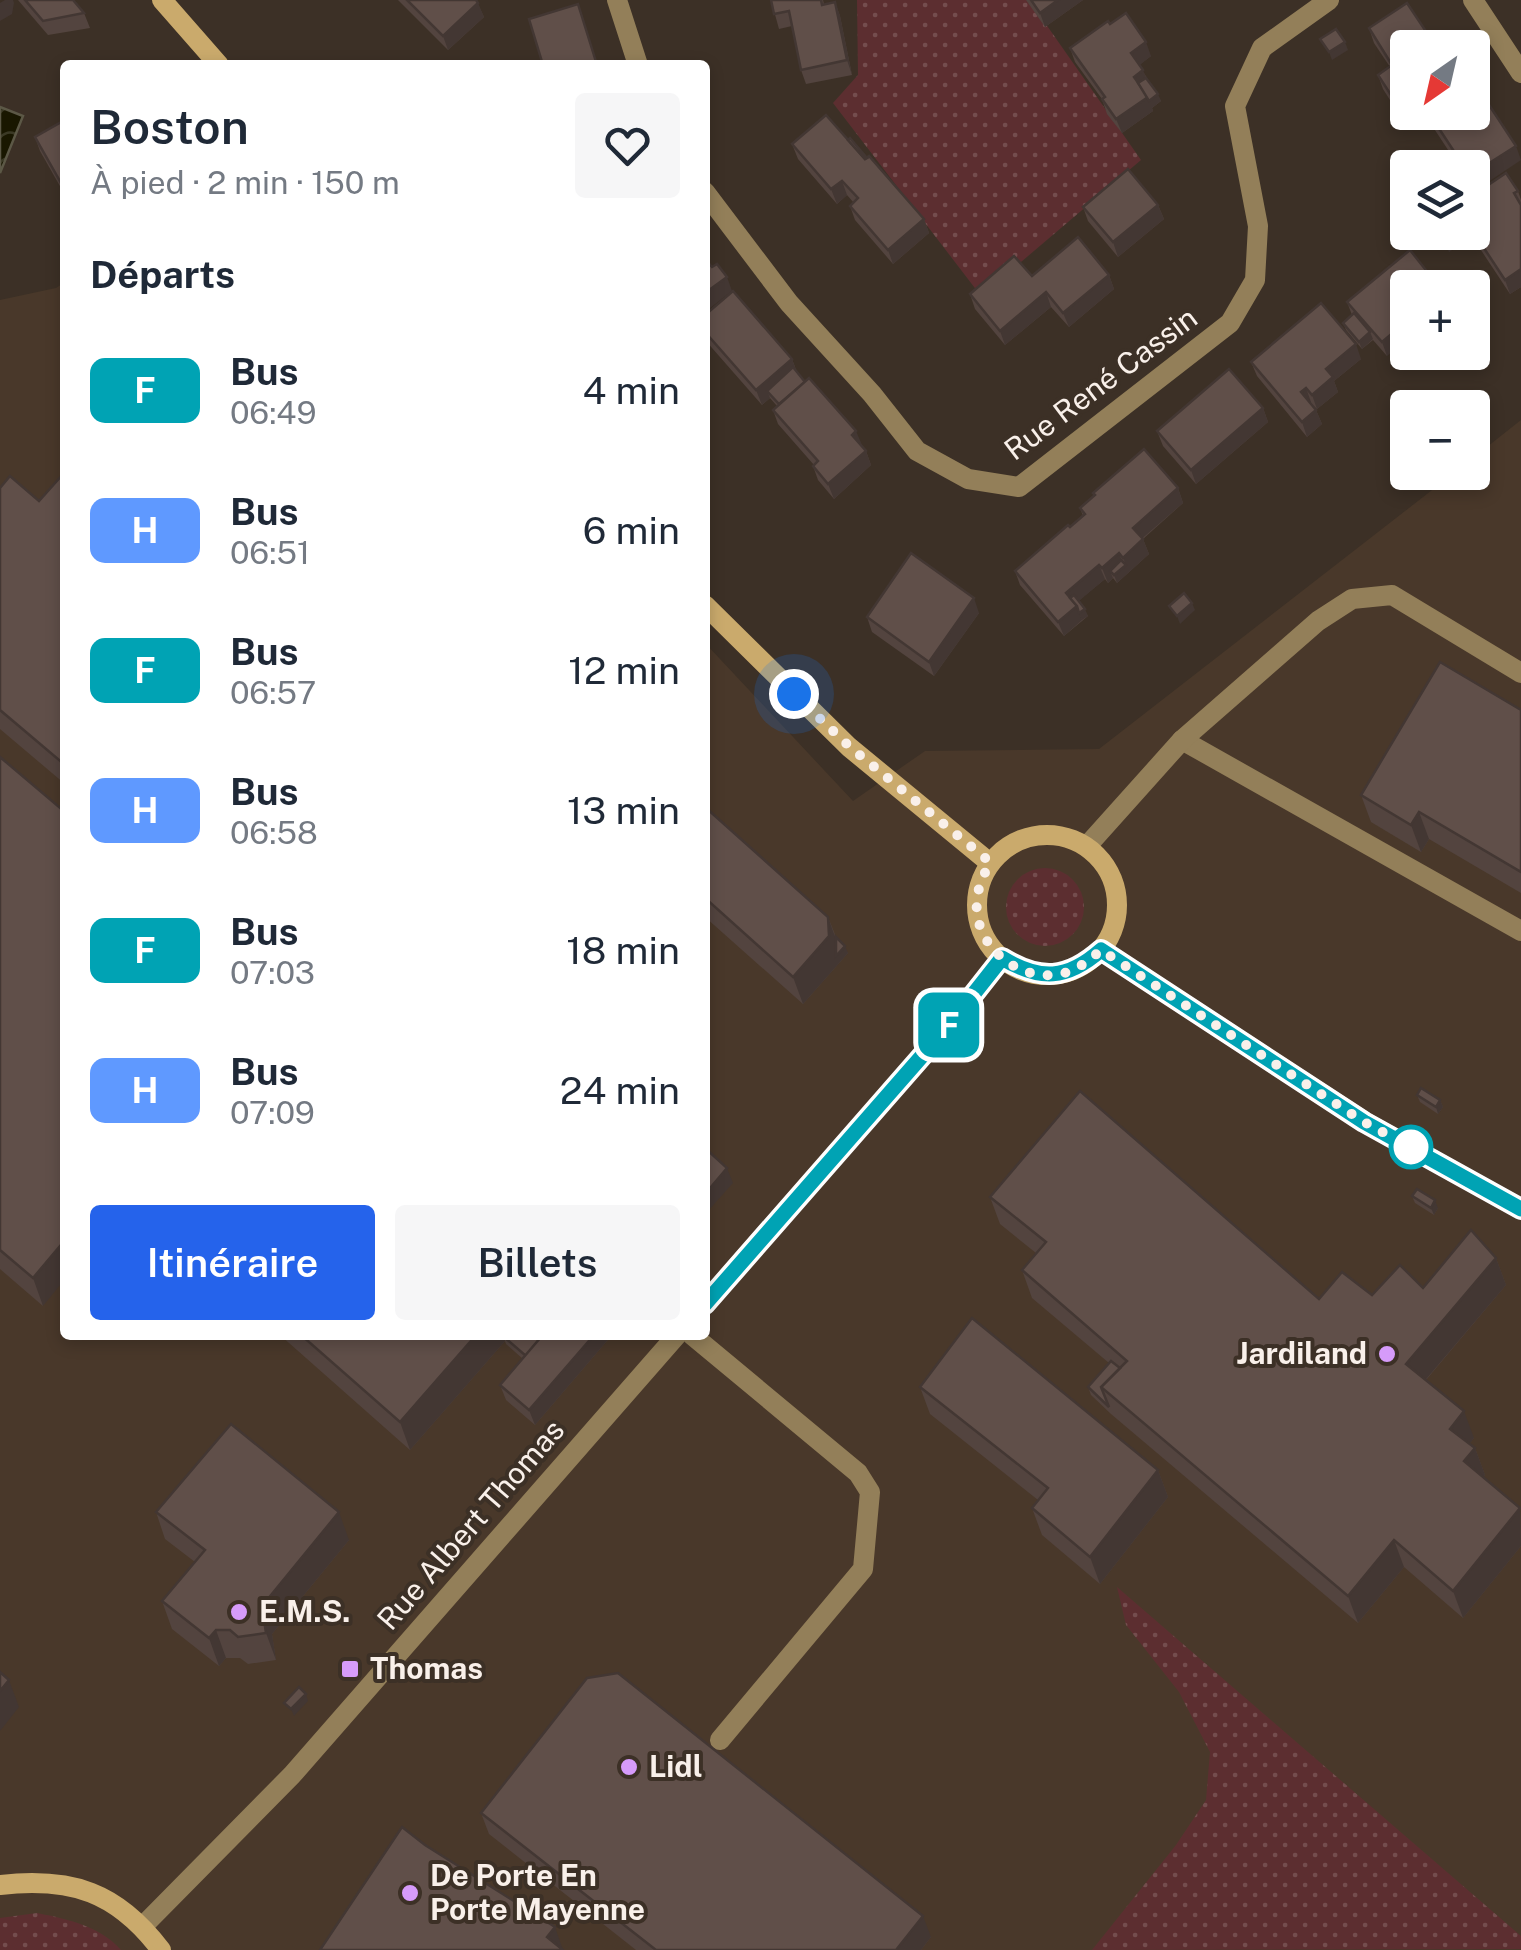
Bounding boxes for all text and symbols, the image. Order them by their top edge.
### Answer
north arrow [1390,30,1490,130]
map controls [1390,30,1490,490]
button: heart [575,93,680,198]
text: Boston [90,98,249,155]
button: layers [1390,150,1490,250]
text: À pied · 2 min · 150 m [90,164,400,201]
text: Départs [90,252,235,297]
button: + [1390,270,1490,370]
street label: Rue René Cassin [997,299,1204,467]
text: Bus [230,349,299,394]
text: 4 min [582,368,680,413]
text: F [134,370,156,411]
button: − [1390,390,1490,490]
text: 06:49 [230,394,316,431]
text: Bus [230,489,299,534]
text: 6 min [583,508,680,553]
text: H [132,510,158,551]
text: 06:51 [230,534,310,571]
text: Bus [230,629,299,674]
text: 12 min [568,648,680,693]
text: F [134,650,156,691]
your location [769,669,819,719]
text: 06:57 [230,674,316,711]
text: Bus [230,769,299,814]
text: 13 min [567,788,680,833]
text: H [132,790,158,831]
text: 06:58 [230,814,318,851]
text: Bus [230,909,299,954]
text: 18 min [566,928,680,973]
text: F [134,930,156,971]
text: 07:03 [230,954,315,991]
line badge: F [916,992,982,1058]
text: F [938,1005,960,1046]
text: Bus [230,1049,299,1094]
text: 24 min [560,1068,680,1113]
text: H [132,1070,158,1111]
text: 07:09 [230,1094,315,1131]
unlabelled marker [1390,1126,1432,1168]
button: Itinéraire [90,1205,375,1320]
button: Billets [395,1205,680,1320]
place label: Jardiland [1236,1335,1367,1371]
marker: Jardiland [1376,1343,1398,1365]
street label: Rue Albert Thomas [369,1412,571,1637]
place label: E.M.S. [259,1593,350,1629]
marker: E.M.S. [228,1601,250,1623]
place label: Thomas [370,1650,483,1686]
marker: Thomas [339,1658,361,1680]
place label: Lidl [649,1748,703,1784]
marker: Lidl [618,1756,640,1778]
place label: De Porte En Porte Mayenne [430,1857,645,1927]
marker: De Porte En Porte Mayenne [399,1882,421,1904]

